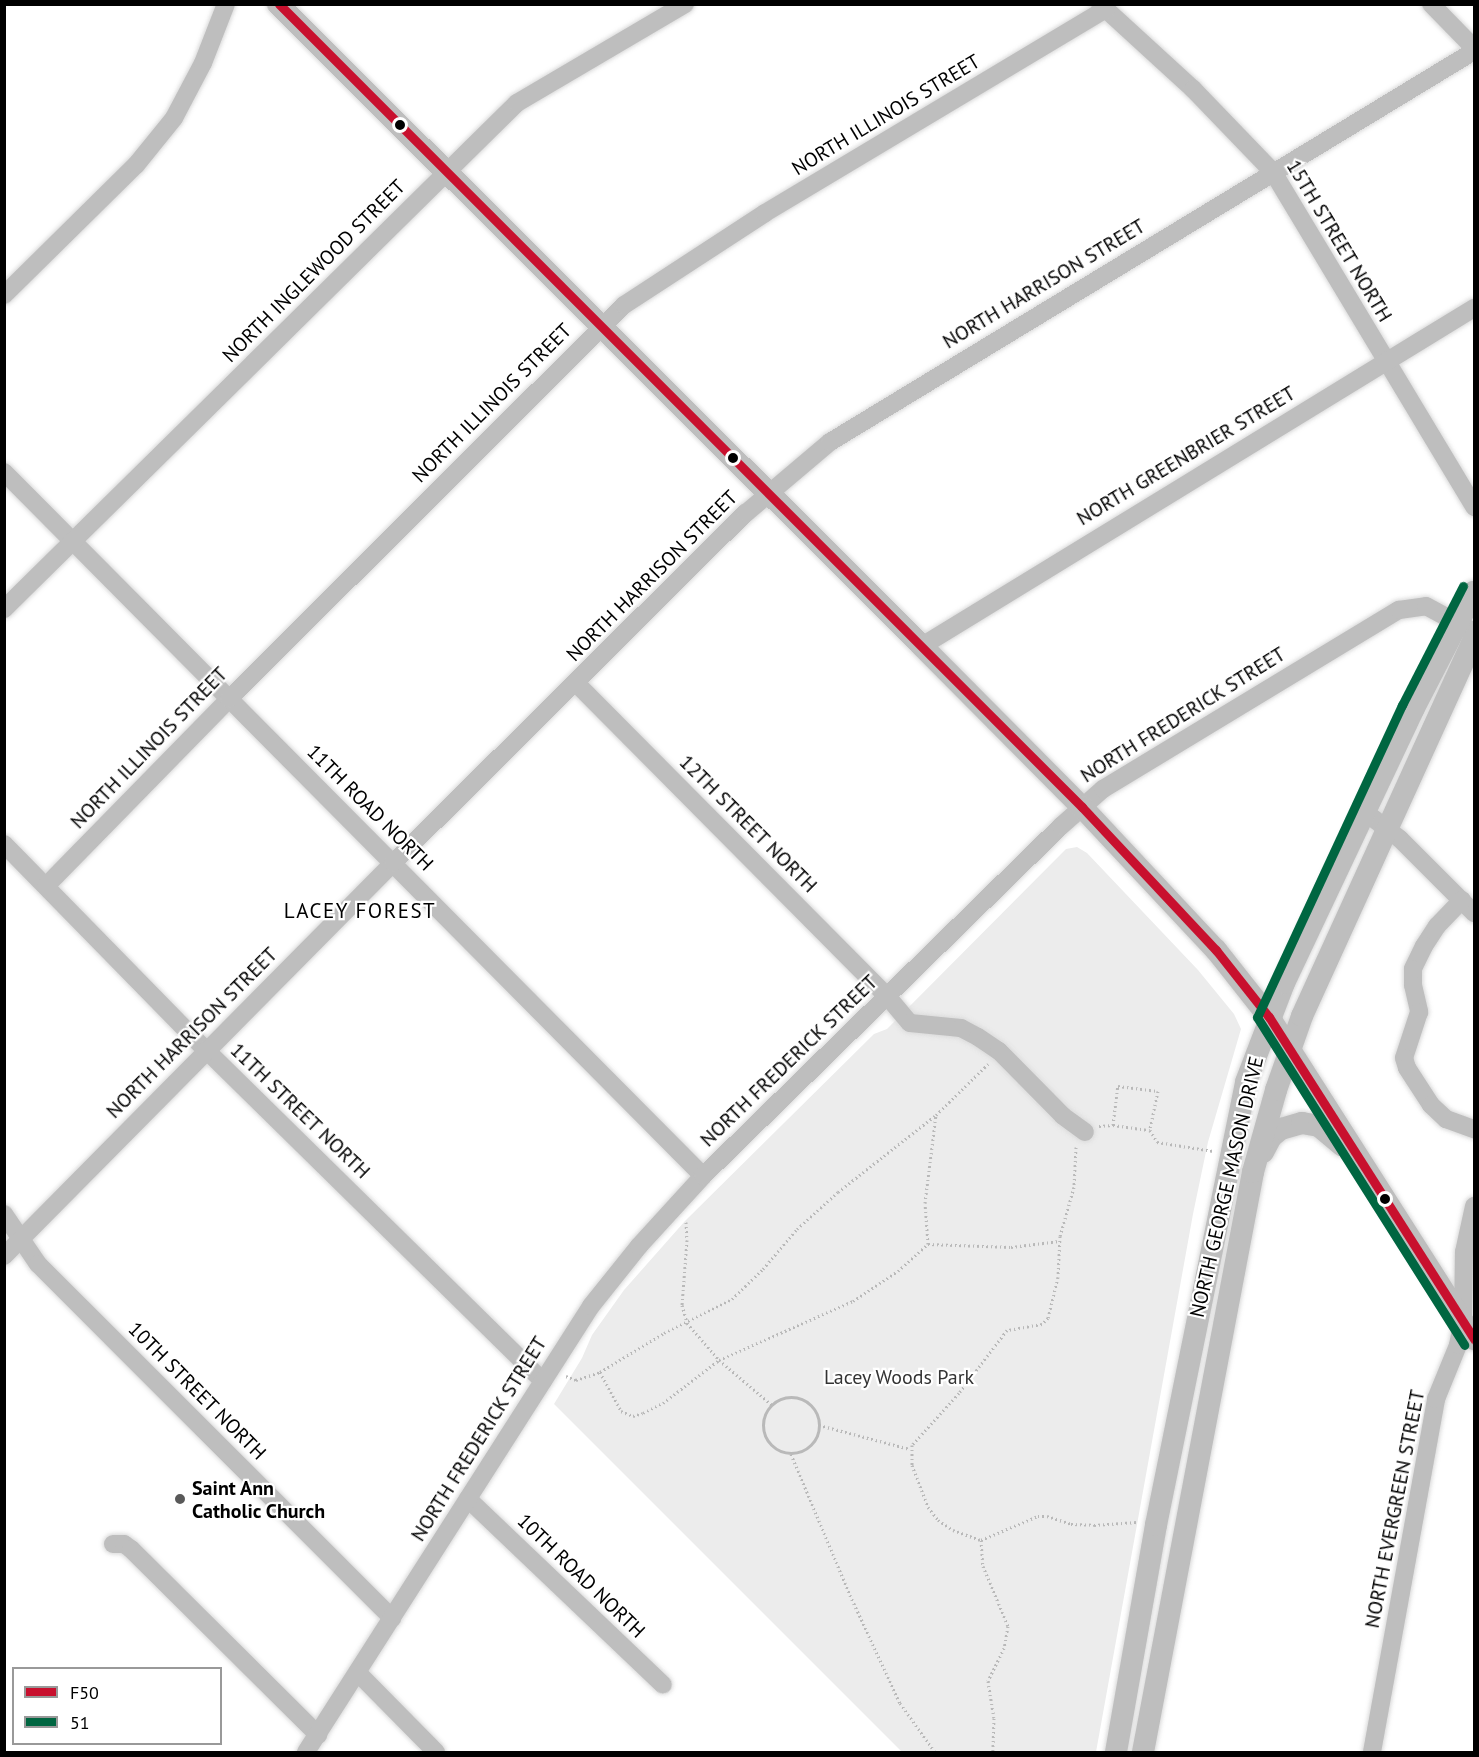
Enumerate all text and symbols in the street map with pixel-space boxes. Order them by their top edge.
street label: NORTH ILLINOIS STREET [788,49,984,181]
unlabelled marker [394,119,406,131]
street label: 15TH STREET NORTH [1281,155,1397,327]
street label: NORTH INGLEWOOD STREET [218,175,410,367]
street label: NORTH HARRISON STREET [939,214,1149,354]
street label: NORTH ILLINOIS STREET [407,318,577,488]
street label: NORTH GREENBRIER STREET [1073,381,1299,531]
unlabelled marker [727,452,739,464]
street label: NORTH HARRISON STREET [562,486,742,666]
street label: NORTH FREDERICK STREET [1076,642,1290,788]
street label: NORTH ILLINOIS STREET [66,662,232,834]
street label: 11TH ROAD NORTH [302,740,438,876]
street label: 12TH STREET NORTH [674,750,822,898]
district label: LACEY FOREST [283,898,437,924]
street label: NORTH HARRISON STREET [102,943,282,1123]
street label: NORTH FREDERICK STREET [695,970,883,1152]
street label: 11TH STREET NORTH [225,1038,375,1184]
street label: NORTH GEORGE MASON DRIVE [1185,1054,1269,1320]
unlabelled marker [1379,1193,1391,1205]
street label: 10TH STREET NORTH [123,1317,271,1465]
street label: NORTH FREDERICK STREET [406,1332,552,1546]
park label: Lacey Woods Park [823,1365,975,1389]
street label: NORTH EVERGREEN STREET [1360,1388,1430,1630]
place label: Saint Ann Catholic Church [192,1476,326,1523]
marker: Saint Ann Catholic Church [173,1492,187,1506]
street label: 10TH ROAD NORTH [512,1509,650,1643]
legend [12,1667,222,1745]
text: F50 [70,1681,99,1704]
text: 51 [70,1711,90,1734]

